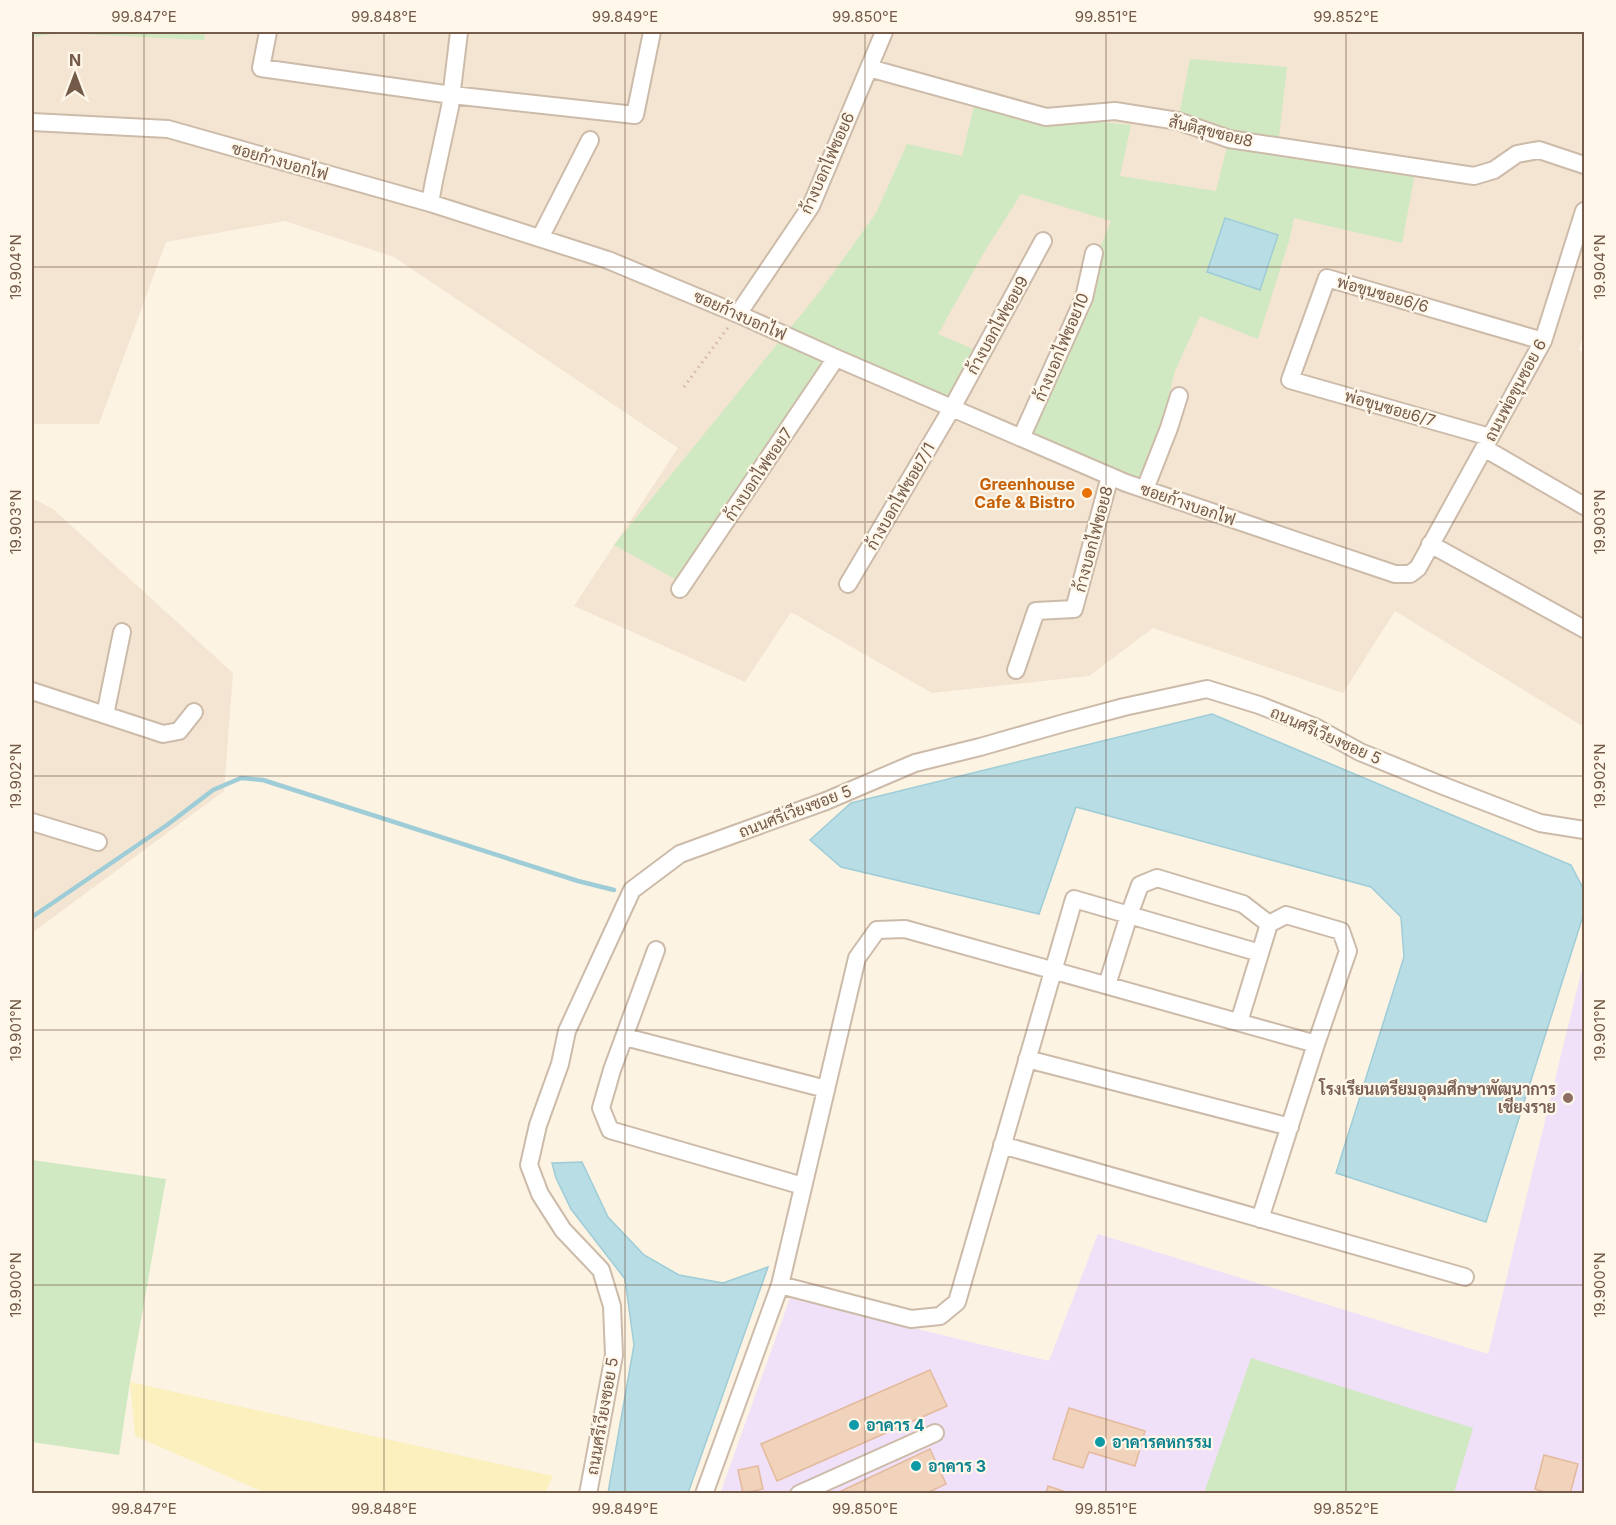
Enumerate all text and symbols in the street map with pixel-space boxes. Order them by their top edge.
text: 99.847°E [111,7,177,26]
text: 99.848°E [351,7,417,26]
text: 99.849°E [592,7,658,26]
text: 99.850°E [832,7,898,26]
text: 99.851°E [1075,7,1137,26]
text: 99.852°E [1313,7,1379,26]
north arrow [45,45,105,105]
text: N [69,50,81,70]
street label: ก้างบอกไฟซอย6 [795,109,858,217]
street label: สันติสุขซอย8 [1166,111,1255,153]
street label: ซอยก้างบอกไฟ [229,137,331,184]
text: 19.904°N [6,234,25,300]
text: 19.904°N [1590,234,1609,300]
street label: พ่อขุนซอย6/6 [1334,271,1431,319]
street label: ก้างบอกไฟซอย9 [961,272,1032,378]
street label: ซอยก้างบอกไฟ [691,285,790,344]
street label: ก้างบอกไฟซอย10 [1028,289,1093,404]
street label: ถนนพ่อขุนซอย 6 [1480,335,1552,446]
street label: พ่อขุนซอย6/7 [1342,385,1438,432]
street label: ก้างบอกไฟซอย7 [719,423,797,525]
street label: ก้างบอกไฟซอย7/1 [860,438,939,553]
place label: Greenhouse Cafe & Bistro [974,474,1075,512]
street label: ซอยก้างบอกไฟ [1138,477,1239,530]
street label: ก้างบอกไฟซอย8 [1068,483,1117,594]
marker: Greenhouse Cafe & Bistro [1080,486,1094,500]
text: 19.903°N [6,489,25,555]
text: 19.903°N [1590,489,1609,555]
street label: ถนนศรีเวียงซอย 5 [1267,701,1385,768]
text: 19.902°N [6,743,25,809]
text: 19.902°N [1590,743,1609,809]
street label: ถนนศรีเวียงซอย 5 [735,779,854,842]
text: 19.901°N [6,999,25,1061]
text: 19.901°N [1590,999,1609,1061]
place label: โรงเรียนเตรียมอุดมศึกษาพัฒนาการ เชียงราย [1318,1078,1556,1117]
marker: โรงเรียนเตรียมอุดมศึกษาพัฒนาการ เชียงราย [1561,1091,1575,1105]
text: 19.900°N [6,1252,25,1318]
text: 19.900°N [1590,1252,1609,1318]
street label: ถนนศรีเวียงซอย 5 [581,1355,622,1476]
place label: อาคาร 4 [866,1415,925,1435]
marker: อาคาร 4 [847,1418,861,1432]
place label: อาคารคหกรรม [1112,1432,1212,1452]
marker: อาคารคหกรรม [1093,1435,1107,1449]
place label: อาคาร 3 [928,1456,986,1476]
marker: อาคาร 3 [909,1459,923,1473]
text: 99.847°E [111,1499,177,1518]
text: 99.848°E [351,1499,417,1518]
text: 99.849°E [592,1499,658,1518]
text: 99.850°E [832,1499,898,1518]
text: 99.851°E [1075,1499,1137,1518]
text: 99.852°E [1313,1499,1379,1518]

